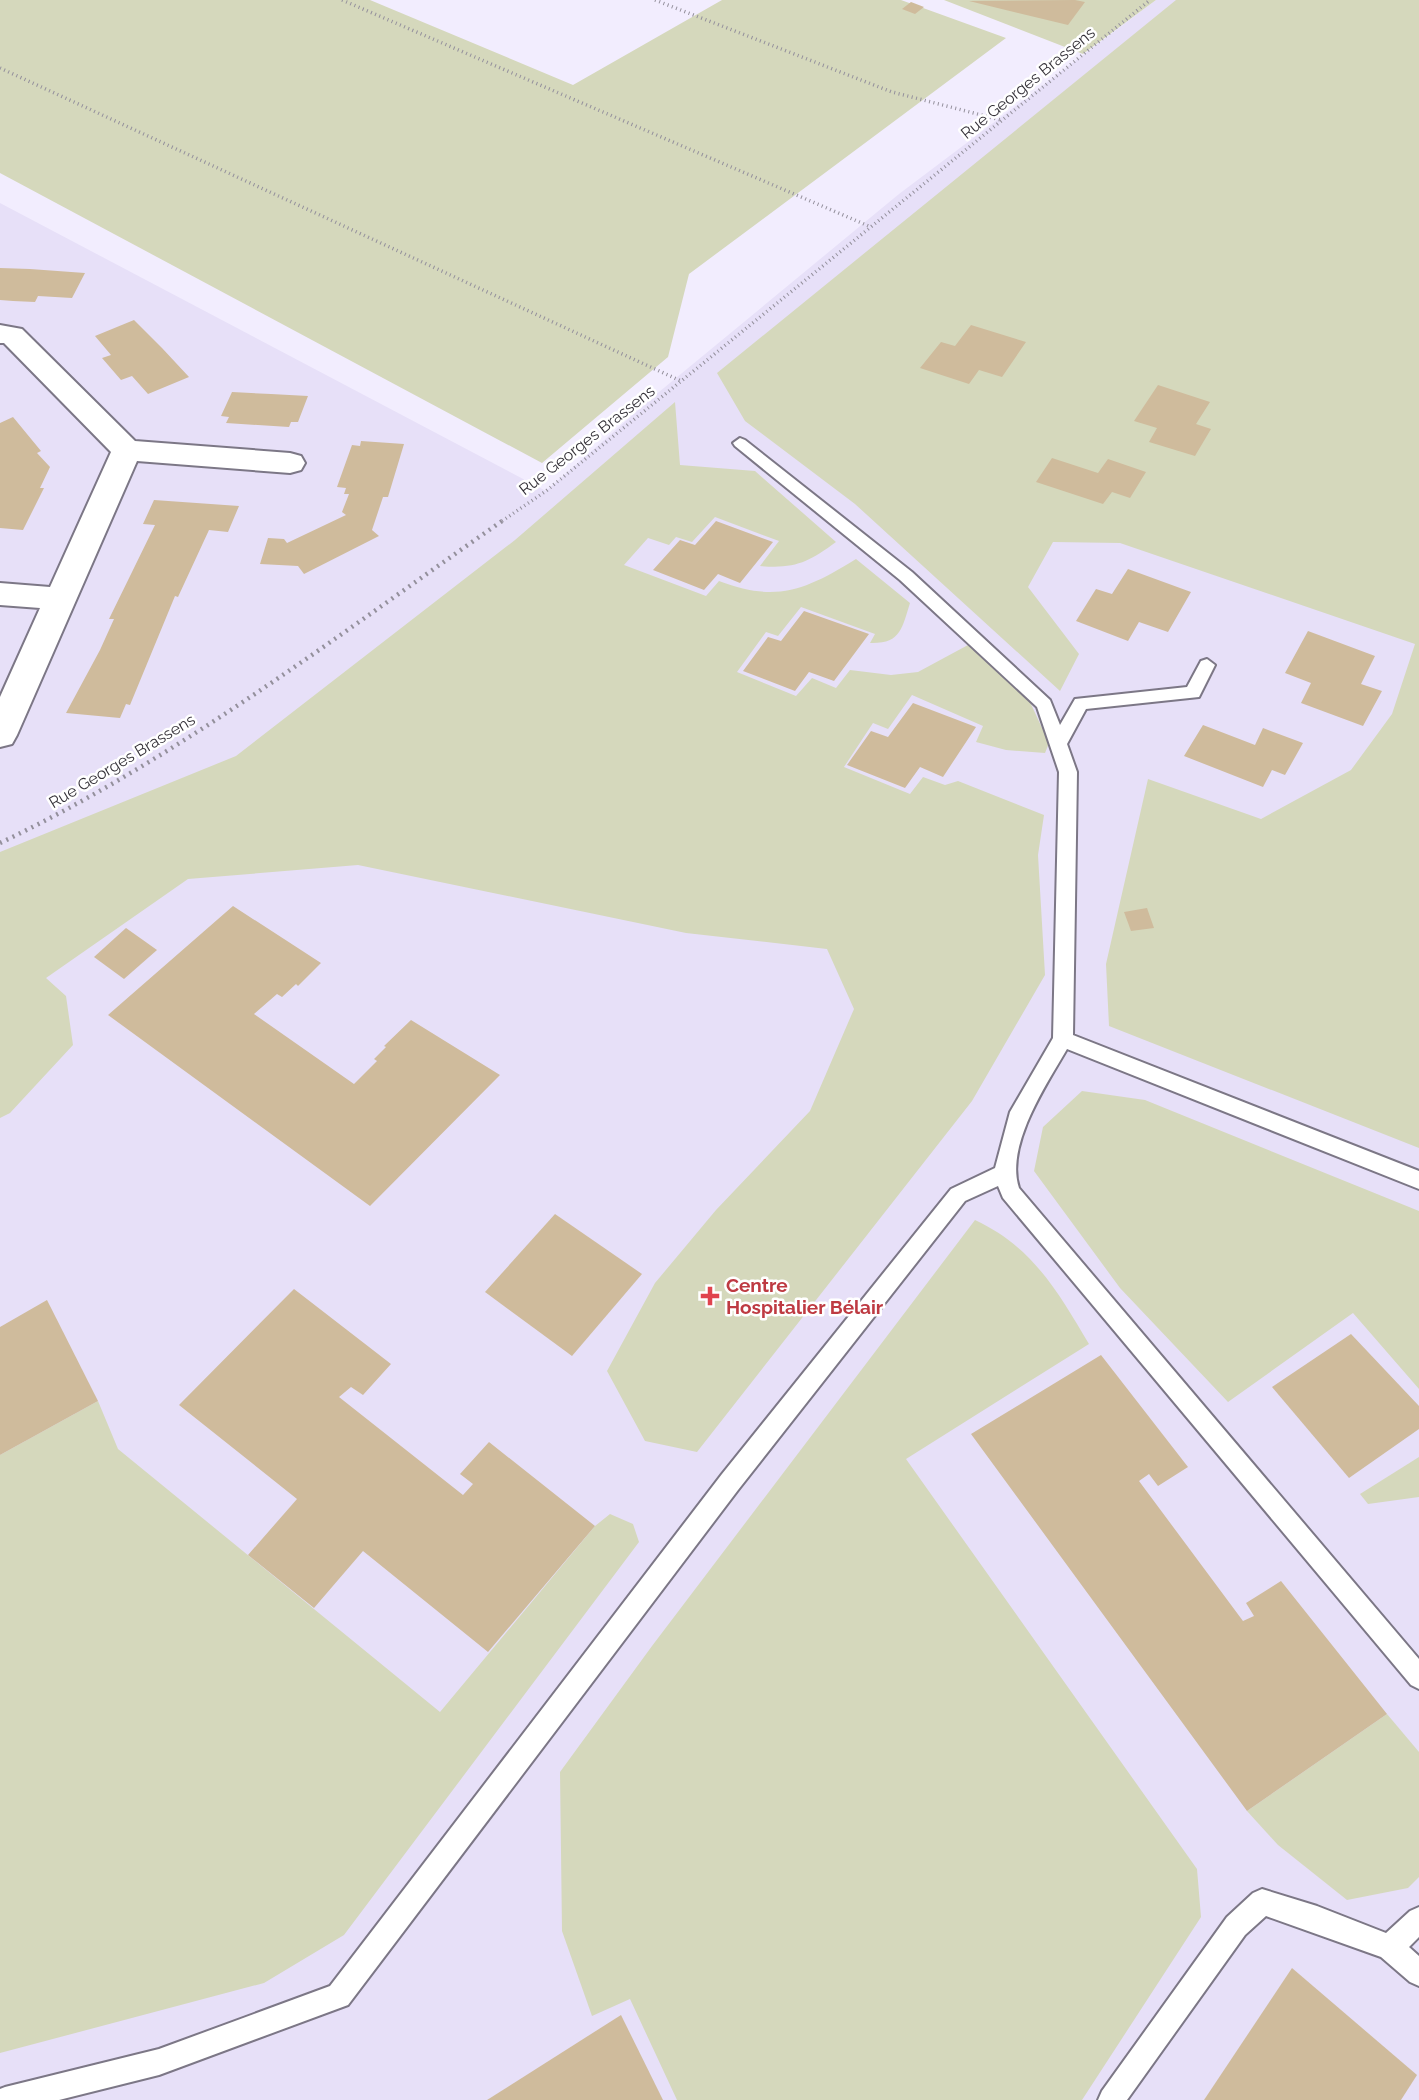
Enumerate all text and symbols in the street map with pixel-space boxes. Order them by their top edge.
street label: Rue Georges Brassens [957,23,1099,143]
street label: Rue Georges Brassens [515,381,659,499]
street label: Rue Georges Brassens [46,710,199,812]
place label: Centre Hospitalier Bélair [726,1274,884,1318]
marker: Centre Hospitalier Bélair [700,1286,720,1306]

